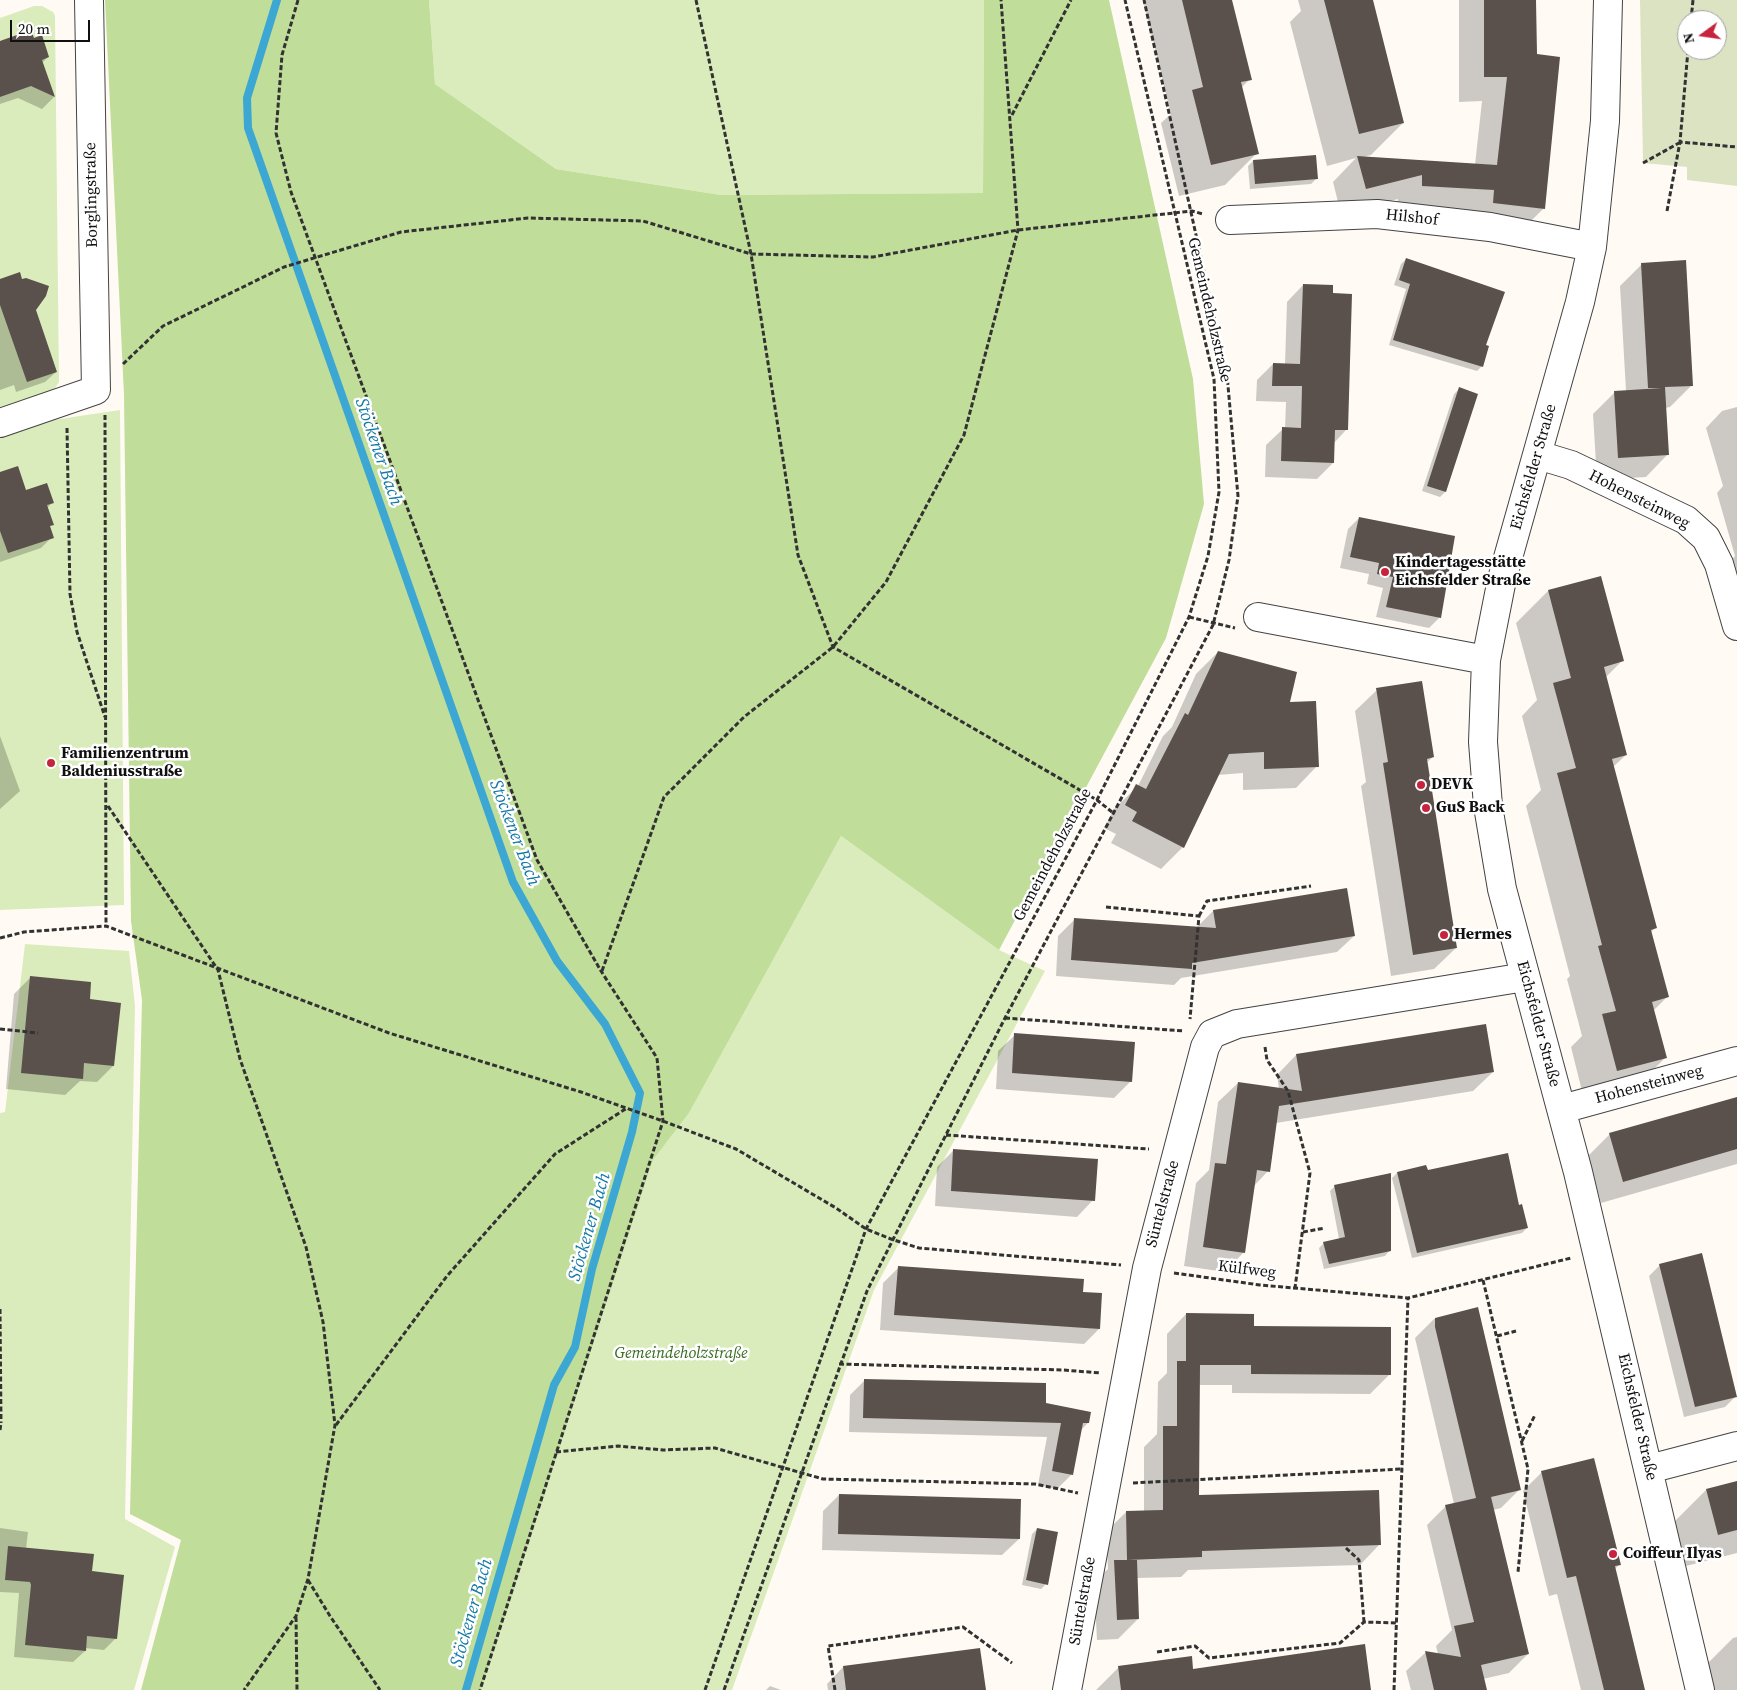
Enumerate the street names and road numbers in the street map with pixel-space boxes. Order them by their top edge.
street label: Borglingstraße [81,142,103,248]
street label: Hilshof [1385,206,1439,230]
street label: Gemeindeholzstraße [1183,236,1235,384]
street label: Eichsfelder Straße [1507,402,1561,532]
street label: Hohensteinweg [1585,466,1693,534]
street label: Gemeindeholzstraße [1010,785,1096,925]
street label: Eichsfelder Straße [1512,959,1564,1089]
street label: Hohensteinweg [1593,1061,1705,1109]
street label: Süntelstraße [1142,1158,1184,1250]
street label: Külfweg [1217,1257,1277,1283]
street label: Eichsfelder Straße [1613,1351,1661,1483]
street label: Süntelstraße [1066,1555,1100,1647]

